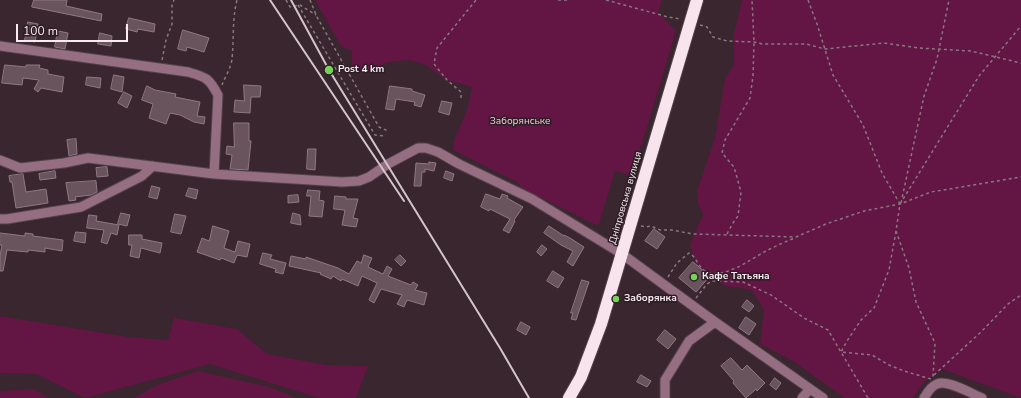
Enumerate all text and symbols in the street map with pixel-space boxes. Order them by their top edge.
scale bar [18,16,130,42]
text: 100 m [23,23,58,39]
marker: Post 4 km [323,64,335,76]
place label: Post 4 km [338,64,384,76]
park label: Заборянське [489,116,551,128]
street label: Дніпровська вулиця [607,150,645,246]
place label: Кафе Татьяна [702,271,770,283]
marker: Кафе Татьяна [689,272,699,282]
place label: Заборянка [624,293,677,305]
marker: Заборянка [611,294,621,304]

